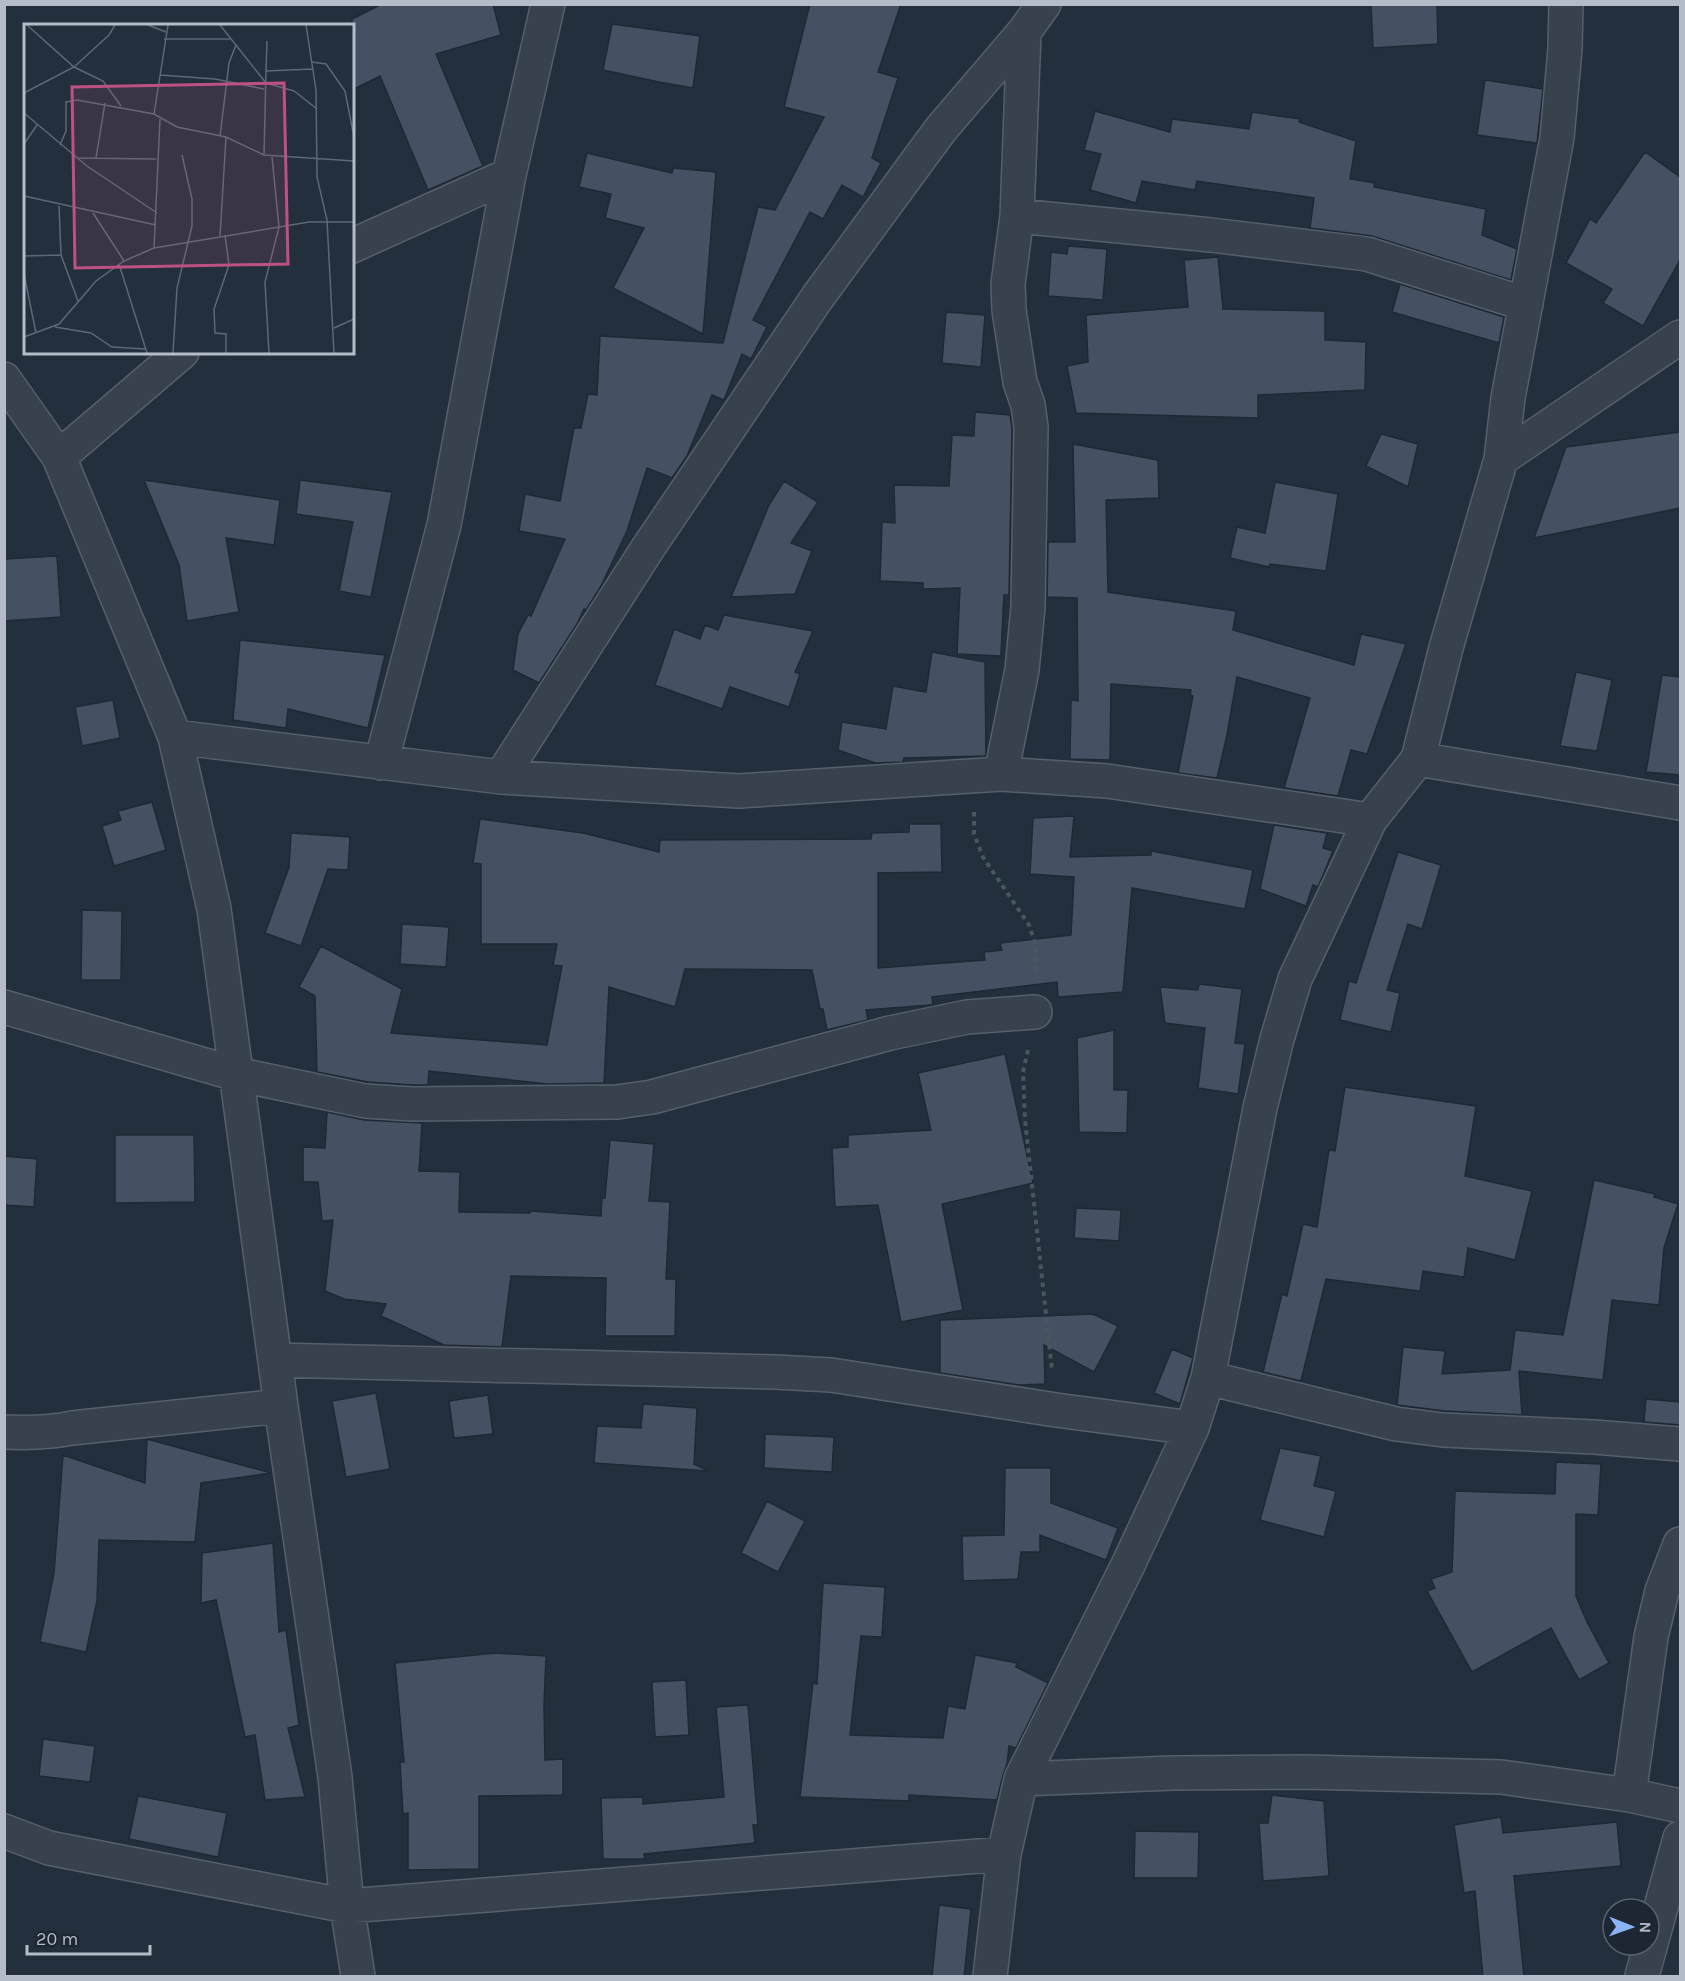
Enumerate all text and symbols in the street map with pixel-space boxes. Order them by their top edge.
inset map [24,24,354,354]
north arrow [1601,1897,1661,1957]
scale bar [27,1918,150,1956]
text: N [1636,1921,1655,1933]
text: 20 m [36,1928,78,1950]

